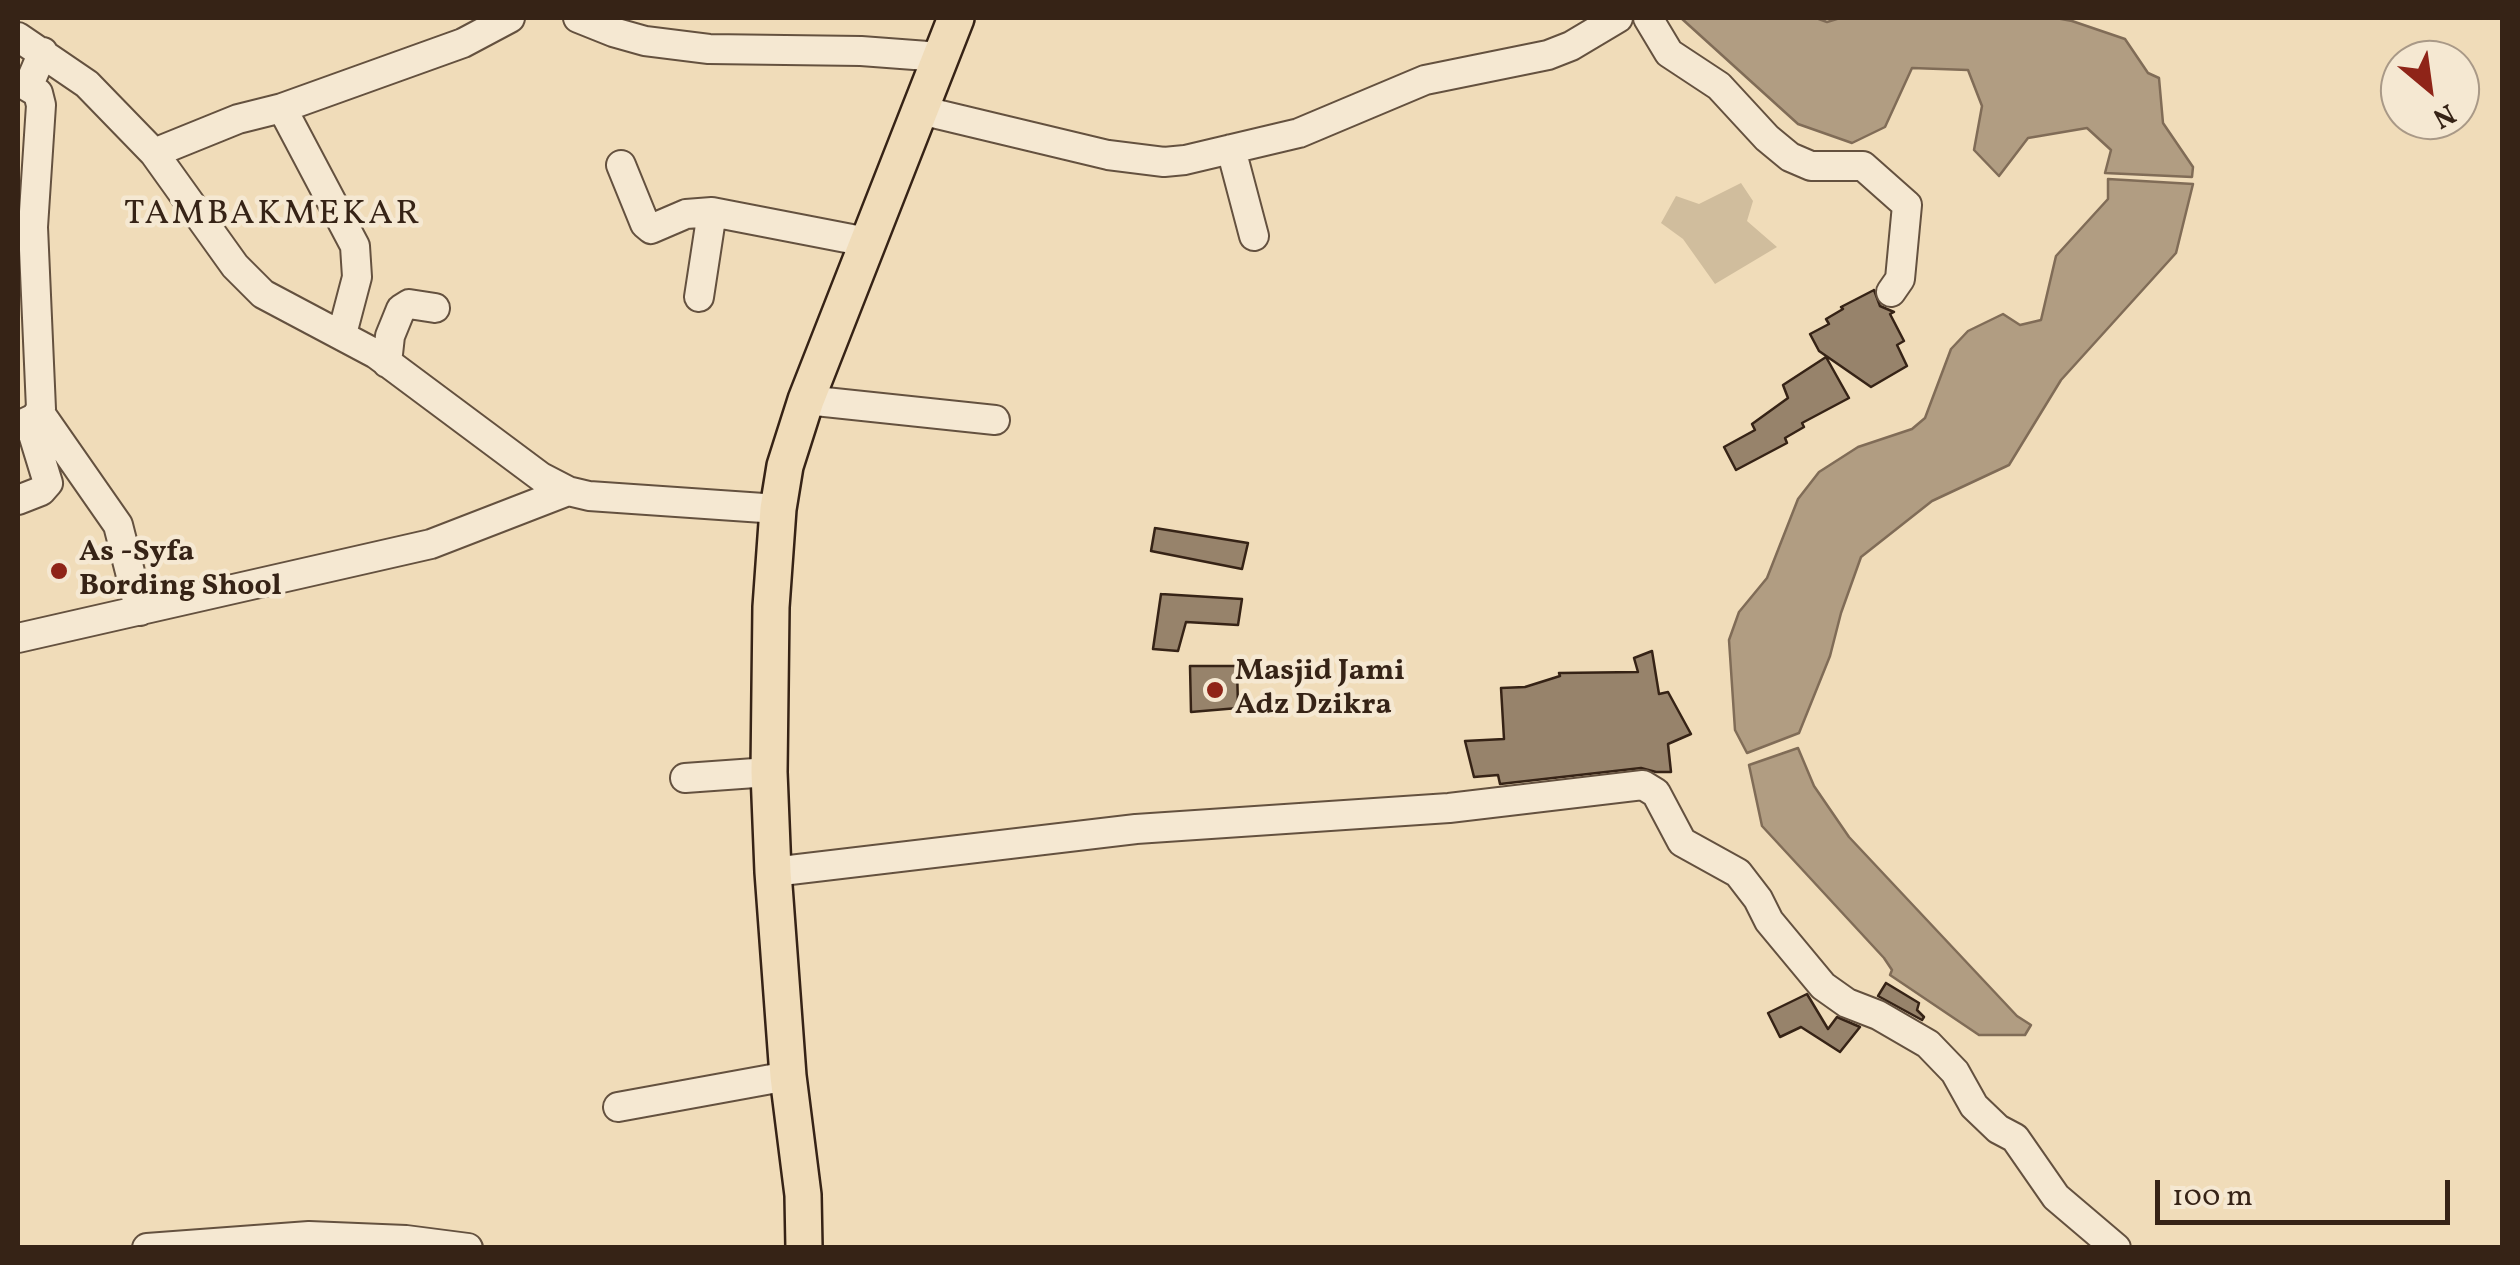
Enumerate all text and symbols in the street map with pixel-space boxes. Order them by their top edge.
north arrow [2380,40,2480,140]
text: N [2425,93,2462,137]
district label: TAMBAKMEKAR [124,196,422,238]
place label: As -Syfa Bording Shool [79,536,282,606]
marker: As -Syfa Bording Shool [48,560,70,582]
place label: Masjid Jami Adz Dzikra [1235,655,1405,726]
marker: Masjid Jami Adz Dzikra [1204,679,1226,701]
scale bar [2160,1160,2455,1222]
text: 100 m [2172,1176,2253,1218]

